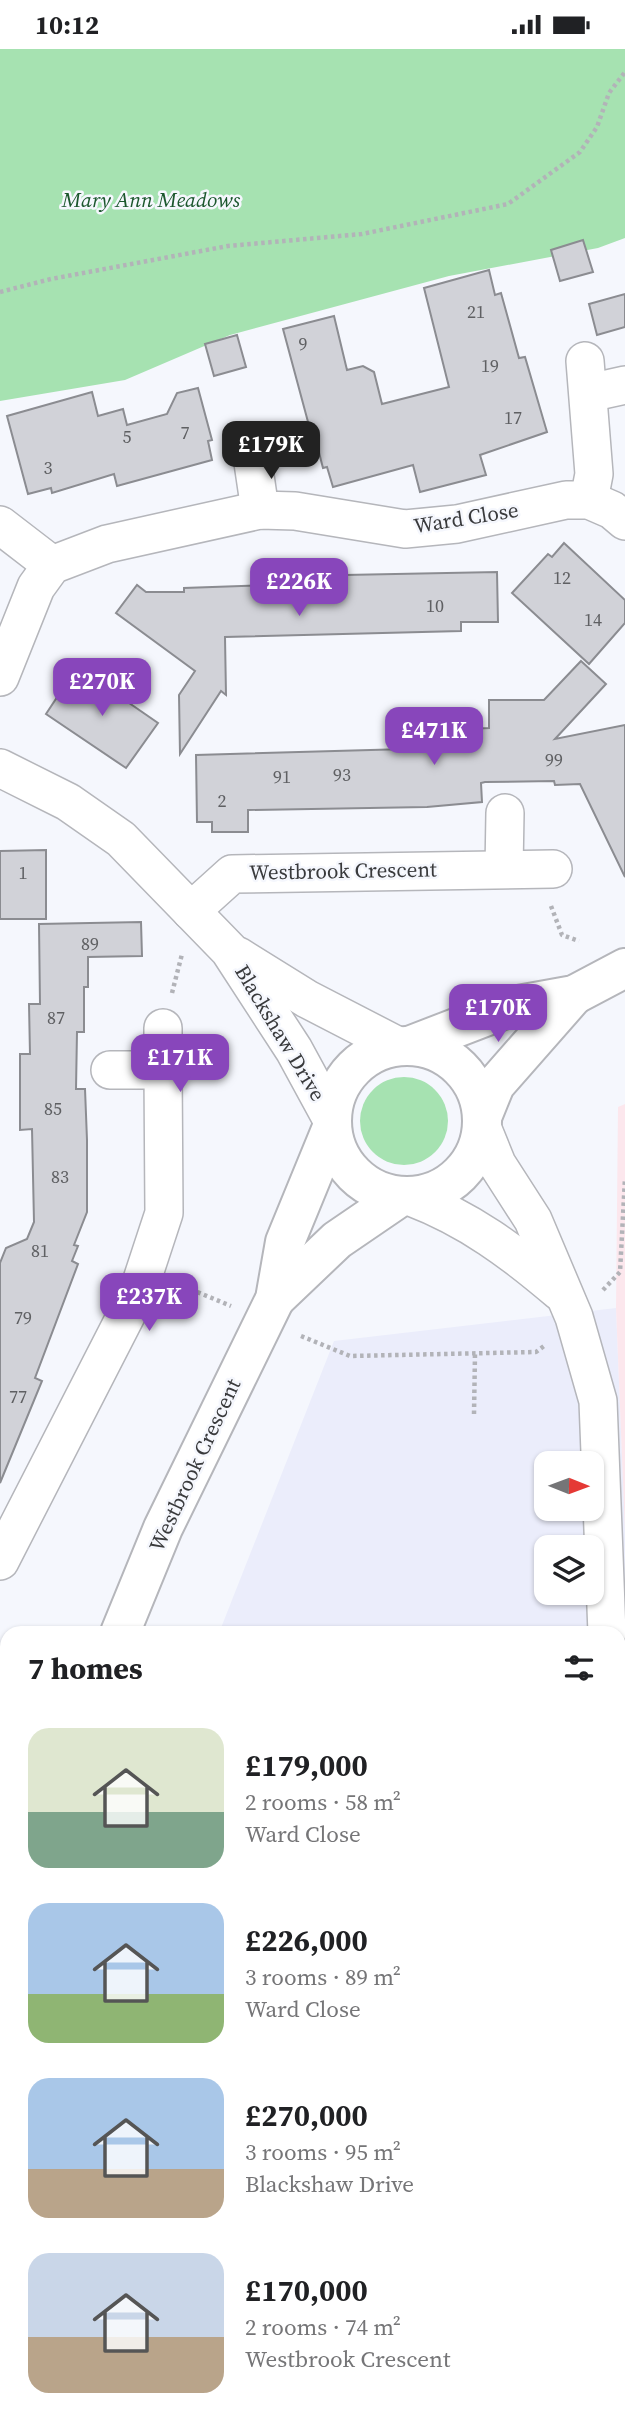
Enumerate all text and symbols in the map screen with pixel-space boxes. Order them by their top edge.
text: 10:12 [35,7,99,43]
park label: Mary Ann Meadows [61,185,240,214]
house number: 21 [467,299,485,324]
house number: 9 [299,331,308,356]
house number: 19 [481,353,499,378]
house number: 17 [504,405,522,430]
house number: 7 [181,420,190,445]
pin: £179K [222,421,320,481]
house number: 5 [123,424,132,449]
text: £179K [238,428,304,460]
house number: 3 [44,455,53,480]
street label: Ward Close [411,495,520,540]
pin: £226K [250,559,348,618]
text: £226K [266,565,332,597]
house number: 12 [553,565,571,590]
house number: 10 [426,593,444,618]
house number: 14 [584,607,602,632]
pin: £270K [53,659,151,718]
text: £270K [69,665,135,697]
pin: £471K [385,707,483,767]
text: £471K [401,714,467,746]
house number: 99 [545,747,563,772]
house number: 93 [333,762,351,787]
house number: 91 [273,764,291,789]
house number: 2 [218,788,227,813]
street label: Westbrook Crescent [249,854,437,887]
house number: 1 [19,860,28,885]
house number: 89 [81,931,99,956]
street label: Blackshaw Drive [228,959,333,1106]
pin: £170K [449,985,547,1044]
text: £170K [465,991,531,1023]
house number: 87 [47,1005,65,1030]
pin: £171K [131,1035,229,1094]
text: £171K [147,1041,213,1073]
house number: 85 [44,1096,62,1121]
house number: 83 [51,1164,69,1189]
house number: 81 [31,1238,49,1263]
pin: £237K [100,1273,198,1333]
text: £237K [116,1280,182,1312]
house number: 79 [14,1305,32,1330]
street label: Westbrook Crescent [142,1374,247,1556]
house number: 77 [9,1384,27,1409]
north arrow [534,1451,604,1521]
map controls [534,1451,604,1605]
button: layers [534,1535,604,1605]
text: 7 homes [28,1648,143,1689]
icon: filters [560,1649,598,1687]
text: £179,000 [245,1745,368,1786]
icon: home [84,1756,168,1840]
text: 2 rooms · 58 m² [245,1786,401,1818]
text: Ward Close [245,1818,361,1850]
text: £226,000 [245,1920,368,1961]
icon: home [84,1931,168,2015]
text: 3 rooms · 89 m² [245,1961,401,1993]
text: Ward Close [245,1993,361,2025]
text: £270,000 [245,2095,368,2136]
icon: home [84,2106,168,2190]
text: 3 rooms · 95 m² [245,2136,401,2168]
text: Blackshaw Drive [245,2168,414,2200]
text: £170,000 [245,2270,368,2311]
icon: home [84,2281,168,2365]
text: 2 rooms · 74 m² [245,2311,401,2343]
text: Westbrook Crescent [245,2343,450,2375]

